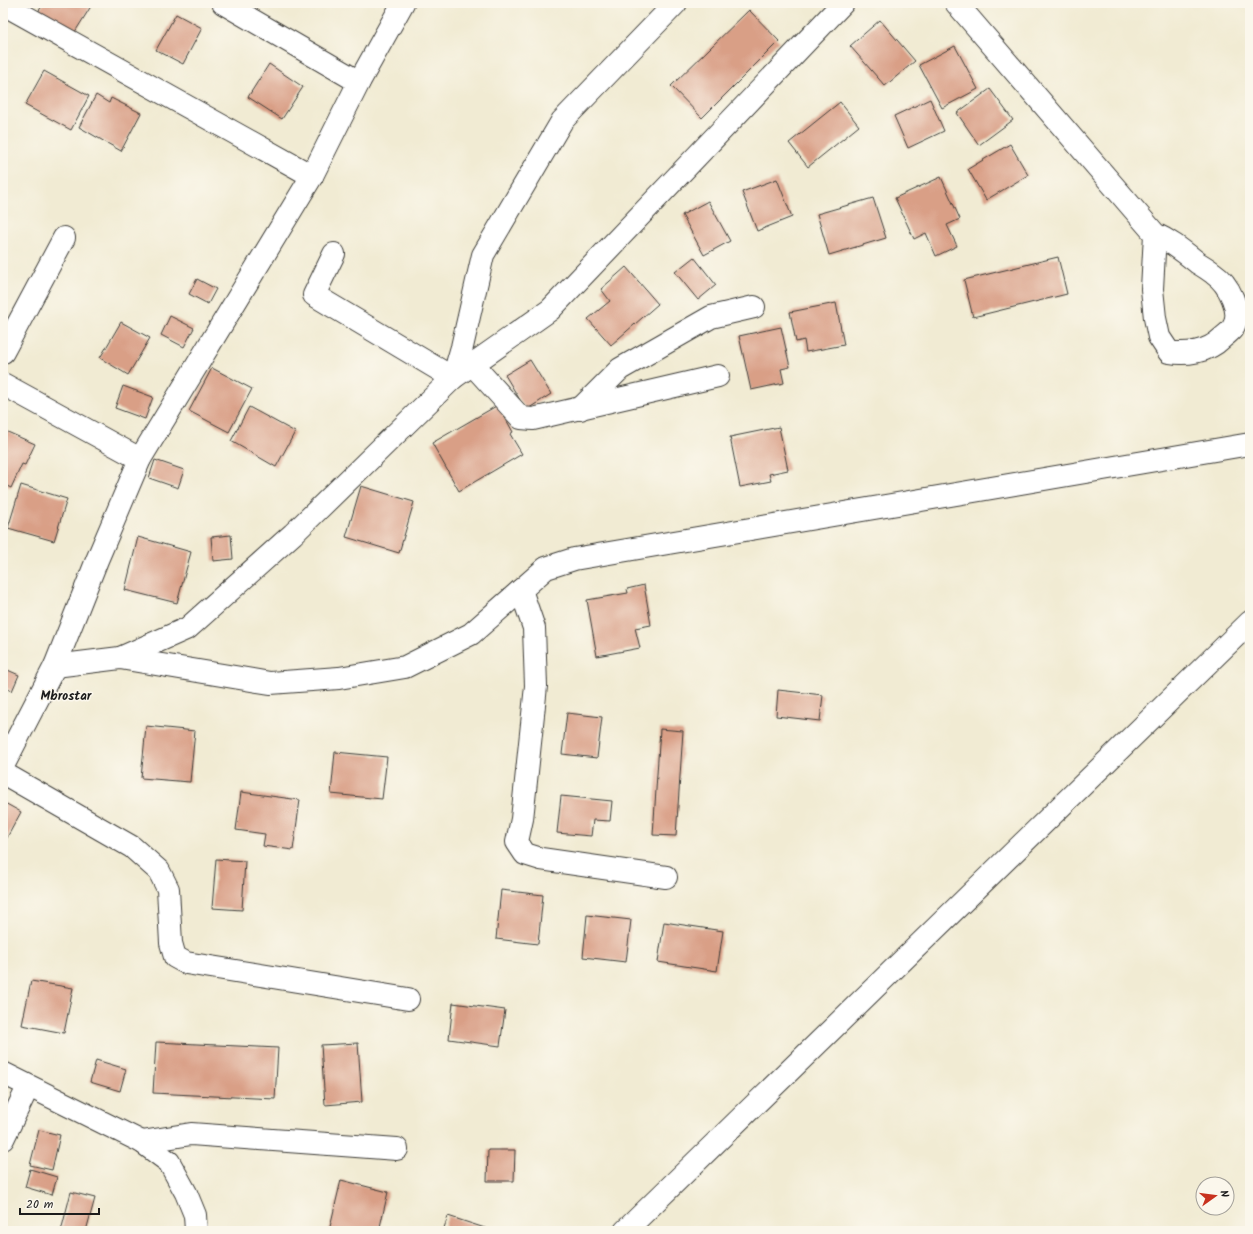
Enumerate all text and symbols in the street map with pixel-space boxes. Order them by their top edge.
district label: Mbrostar [40,686,93,707]
north arrow [1195,1176,1235,1216]
text: N [1214,1188,1233,1199]
scale bar [20,1190,99,1216]
text: 20 m [26,1195,54,1214]

